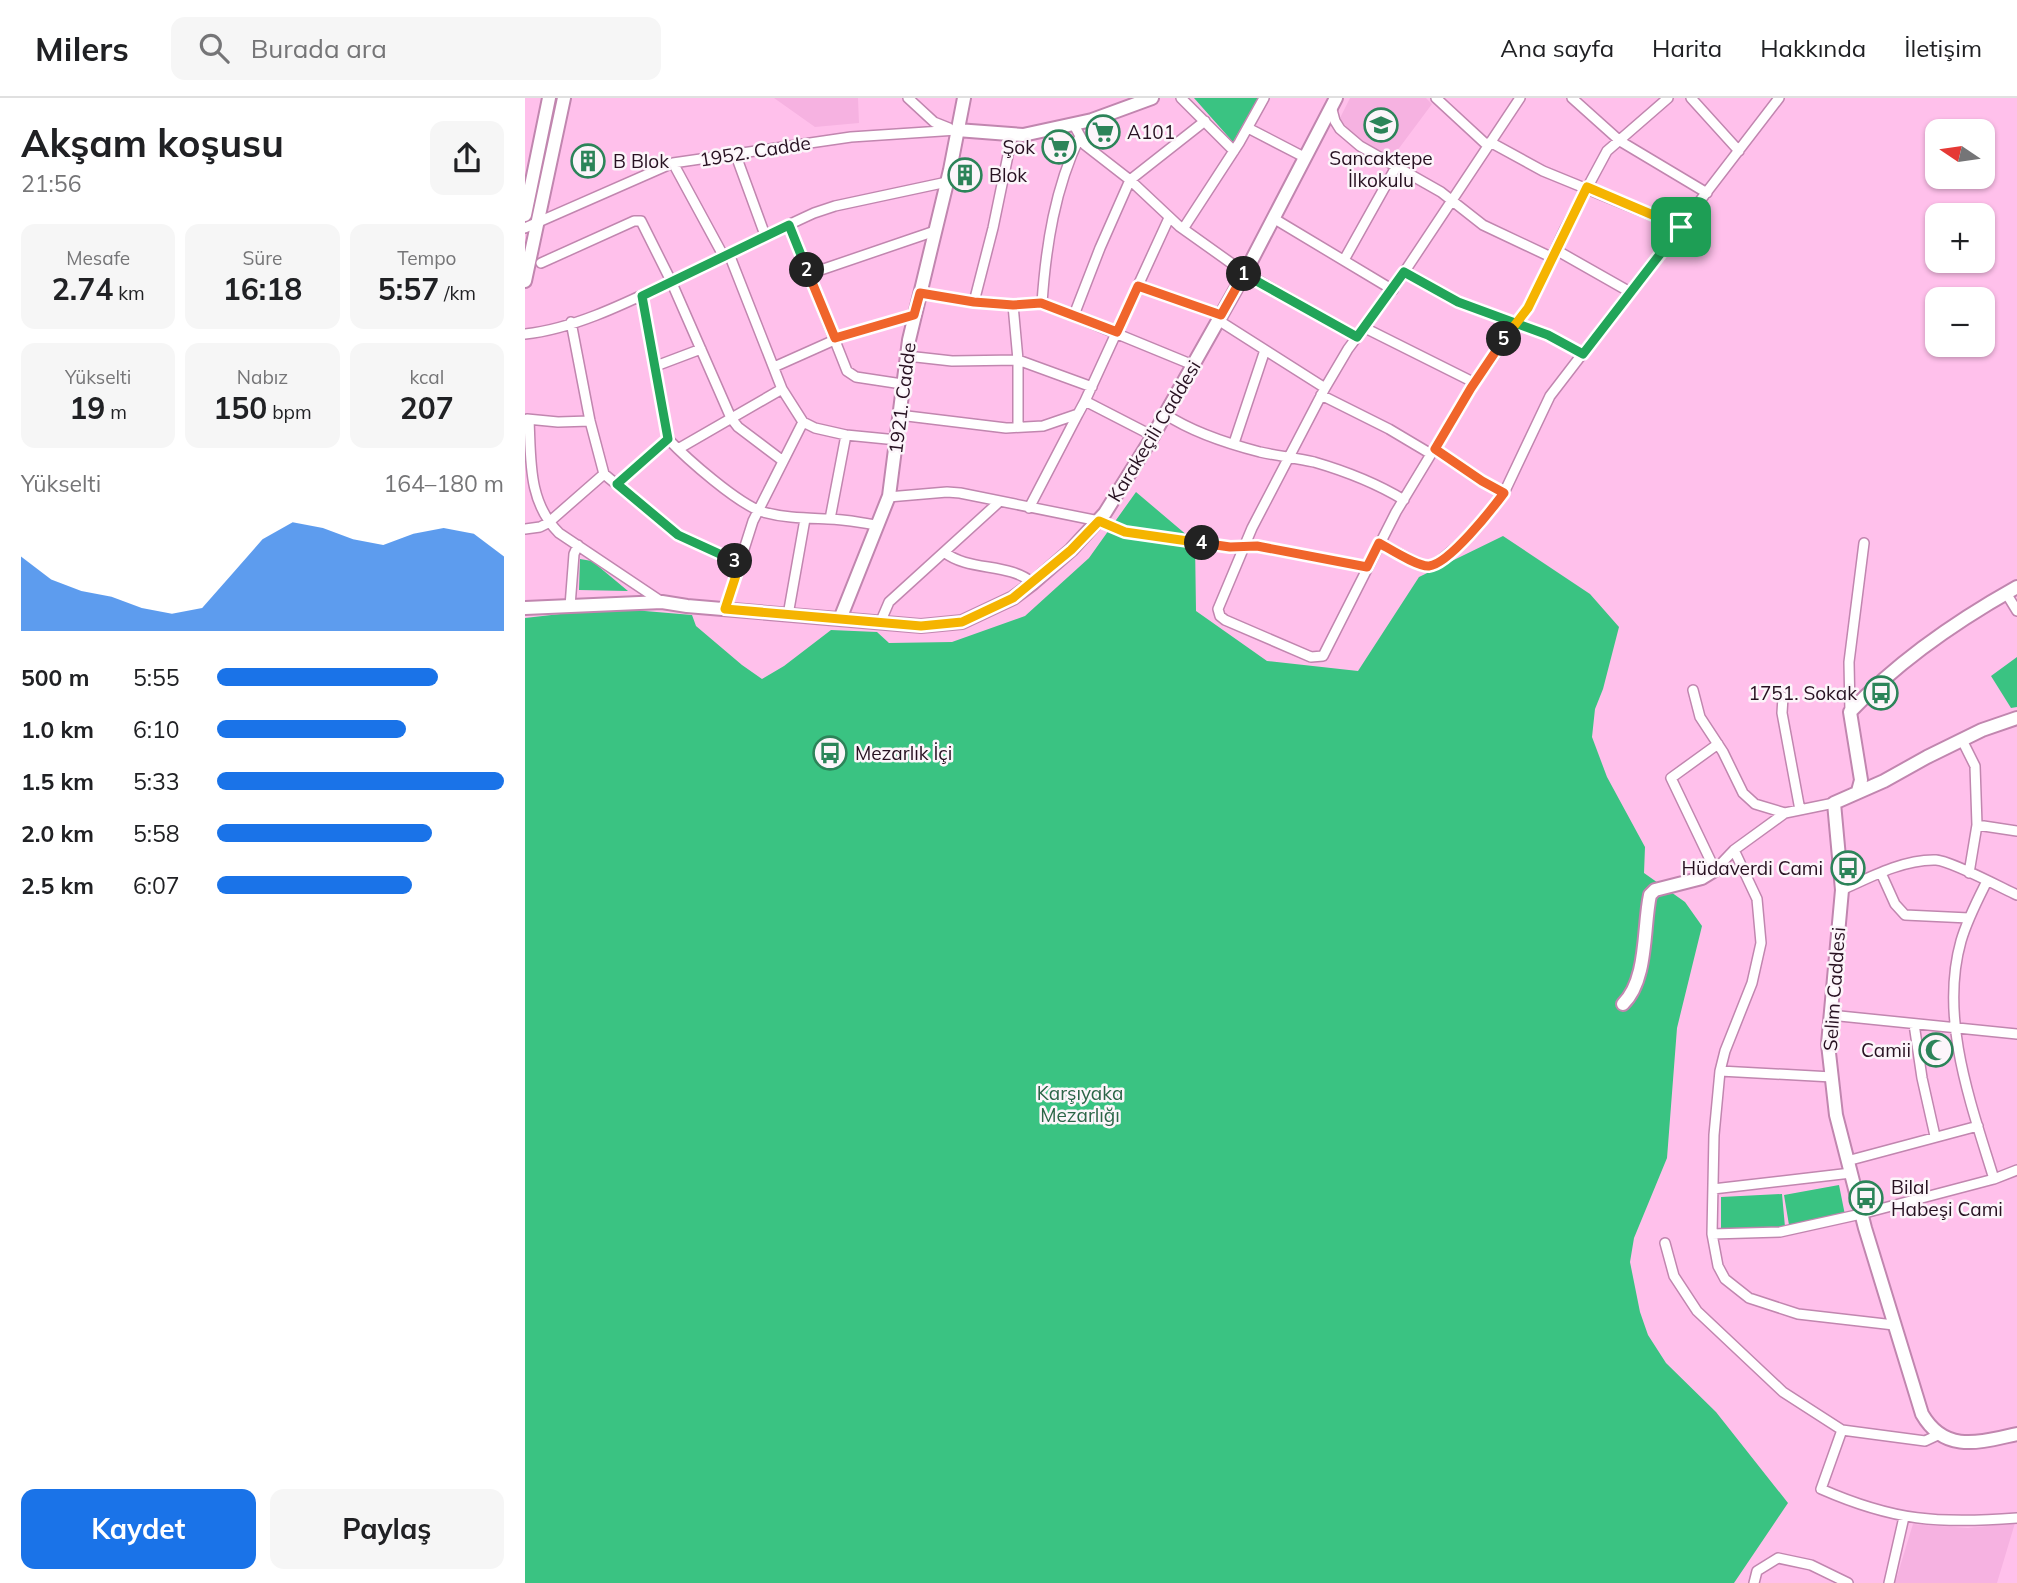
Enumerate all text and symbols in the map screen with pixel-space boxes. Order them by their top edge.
search box [171,17,661,80]
text: Milers [35,28,129,69]
icon: search [195,29,233,67]
text: Burada ara [251,32,387,65]
text: Ana sayfa [1500,33,1614,63]
text: Harita [1652,33,1722,63]
text: Hakkında [1760,33,1866,63]
text: İletişim [1904,33,1982,63]
school or university icon: Sancaktepe İlkokulu [1362,106,1400,144]
supermarket icon: A101 [1084,113,1122,151]
text: Akşam koşusu [21,119,284,167]
north arrow [1925,119,1995,189]
map controls [1925,119,1995,357]
place label: A101 [1127,120,1175,144]
button: share [430,121,504,195]
supermarket icon: Şok [1040,128,1078,166]
street label: 1952. Cadde [698,130,812,172]
place label: Şok [1003,135,1035,159]
building icon: B Blok [569,142,607,180]
place label: Sancaktepe İlkokulu [1329,146,1433,192]
place label: B Blok [613,149,669,173]
building icon: Blok [946,156,984,194]
place label: Blok [989,163,1027,187]
text: 21:56 [21,169,81,198]
pin [1651,197,1711,257]
button: + [1925,203,1995,273]
icon: arrive [1662,208,1700,246]
text: Mesafe [66,246,130,270]
text: Süre [243,246,282,270]
text: Tempo [397,246,456,270]
pin: 2 [789,252,825,288]
pin: 1 [1227,256,1261,292]
text: 2 [801,257,812,281]
text: 1 [1238,261,1249,285]
text: 2.74 [52,270,113,308]
text: 16:18 [223,270,302,308]
text: 5:57 [378,270,439,308]
text: km [113,281,145,305]
text: /km [439,281,476,305]
button: − [1925,287,1995,357]
pin: 5 [1487,322,1521,356]
text: 5 [1498,326,1509,350]
street label: 1921. Cadde [883,341,921,455]
street label: Karakeçili Caddesi [1102,356,1206,506]
text: Yükselti [65,365,131,389]
text: Nabız [237,365,288,389]
text: kcal [409,365,444,389]
text: 19 [69,389,105,427]
text: 150 [213,389,267,427]
text: 207 [400,389,454,427]
text: m [105,400,127,424]
text: bpm [267,400,312,424]
text: Yükselti [21,469,101,498]
text: 164–180 m [383,469,504,498]
pin: 4 [1185,526,1219,560]
text: 4 [1196,530,1207,554]
pin: 3 [717,544,753,578]
text: 3 [729,548,740,572]
text: 500 m [21,663,89,692]
text: 5:55 [133,663,180,692]
bus stop icon: 1751. Sokak [1862,674,1900,712]
place label: 1751. Sokak [1749,681,1857,705]
text: 1.0 km [21,715,94,744]
text: 6:10 [133,715,180,744]
bus stop icon: Mezarlık İçi [811,734,849,772]
place label: Mezarlık İçi [855,741,952,765]
text: 1.5 km [21,767,94,796]
text: 5:33 [133,767,180,796]
text: 2.0 km [21,819,94,848]
text: 5:58 [133,819,180,848]
bus stop icon: Hüdaverdi Cami [1829,849,1867,887]
place label: Hüdaverdi Cami [1681,856,1823,880]
text: 2.5 km [21,871,94,900]
text: 6:07 [133,871,180,900]
street label: Selim Caddesi [1818,926,1850,1052]
mosque icon: Camii [1917,1031,1955,1069]
place label: Camii [1861,1038,1911,1062]
park label: Karşıyaka Mezarlığı [1037,1081,1123,1127]
place label: Bilal Habeşi Cami [1891,1175,2003,1221]
bus stop icon: Bilal Habeşi Cami [1847,1179,1885,1217]
button: Kaydet [21,1489,256,1569]
button: Paylaş [270,1489,504,1569]

